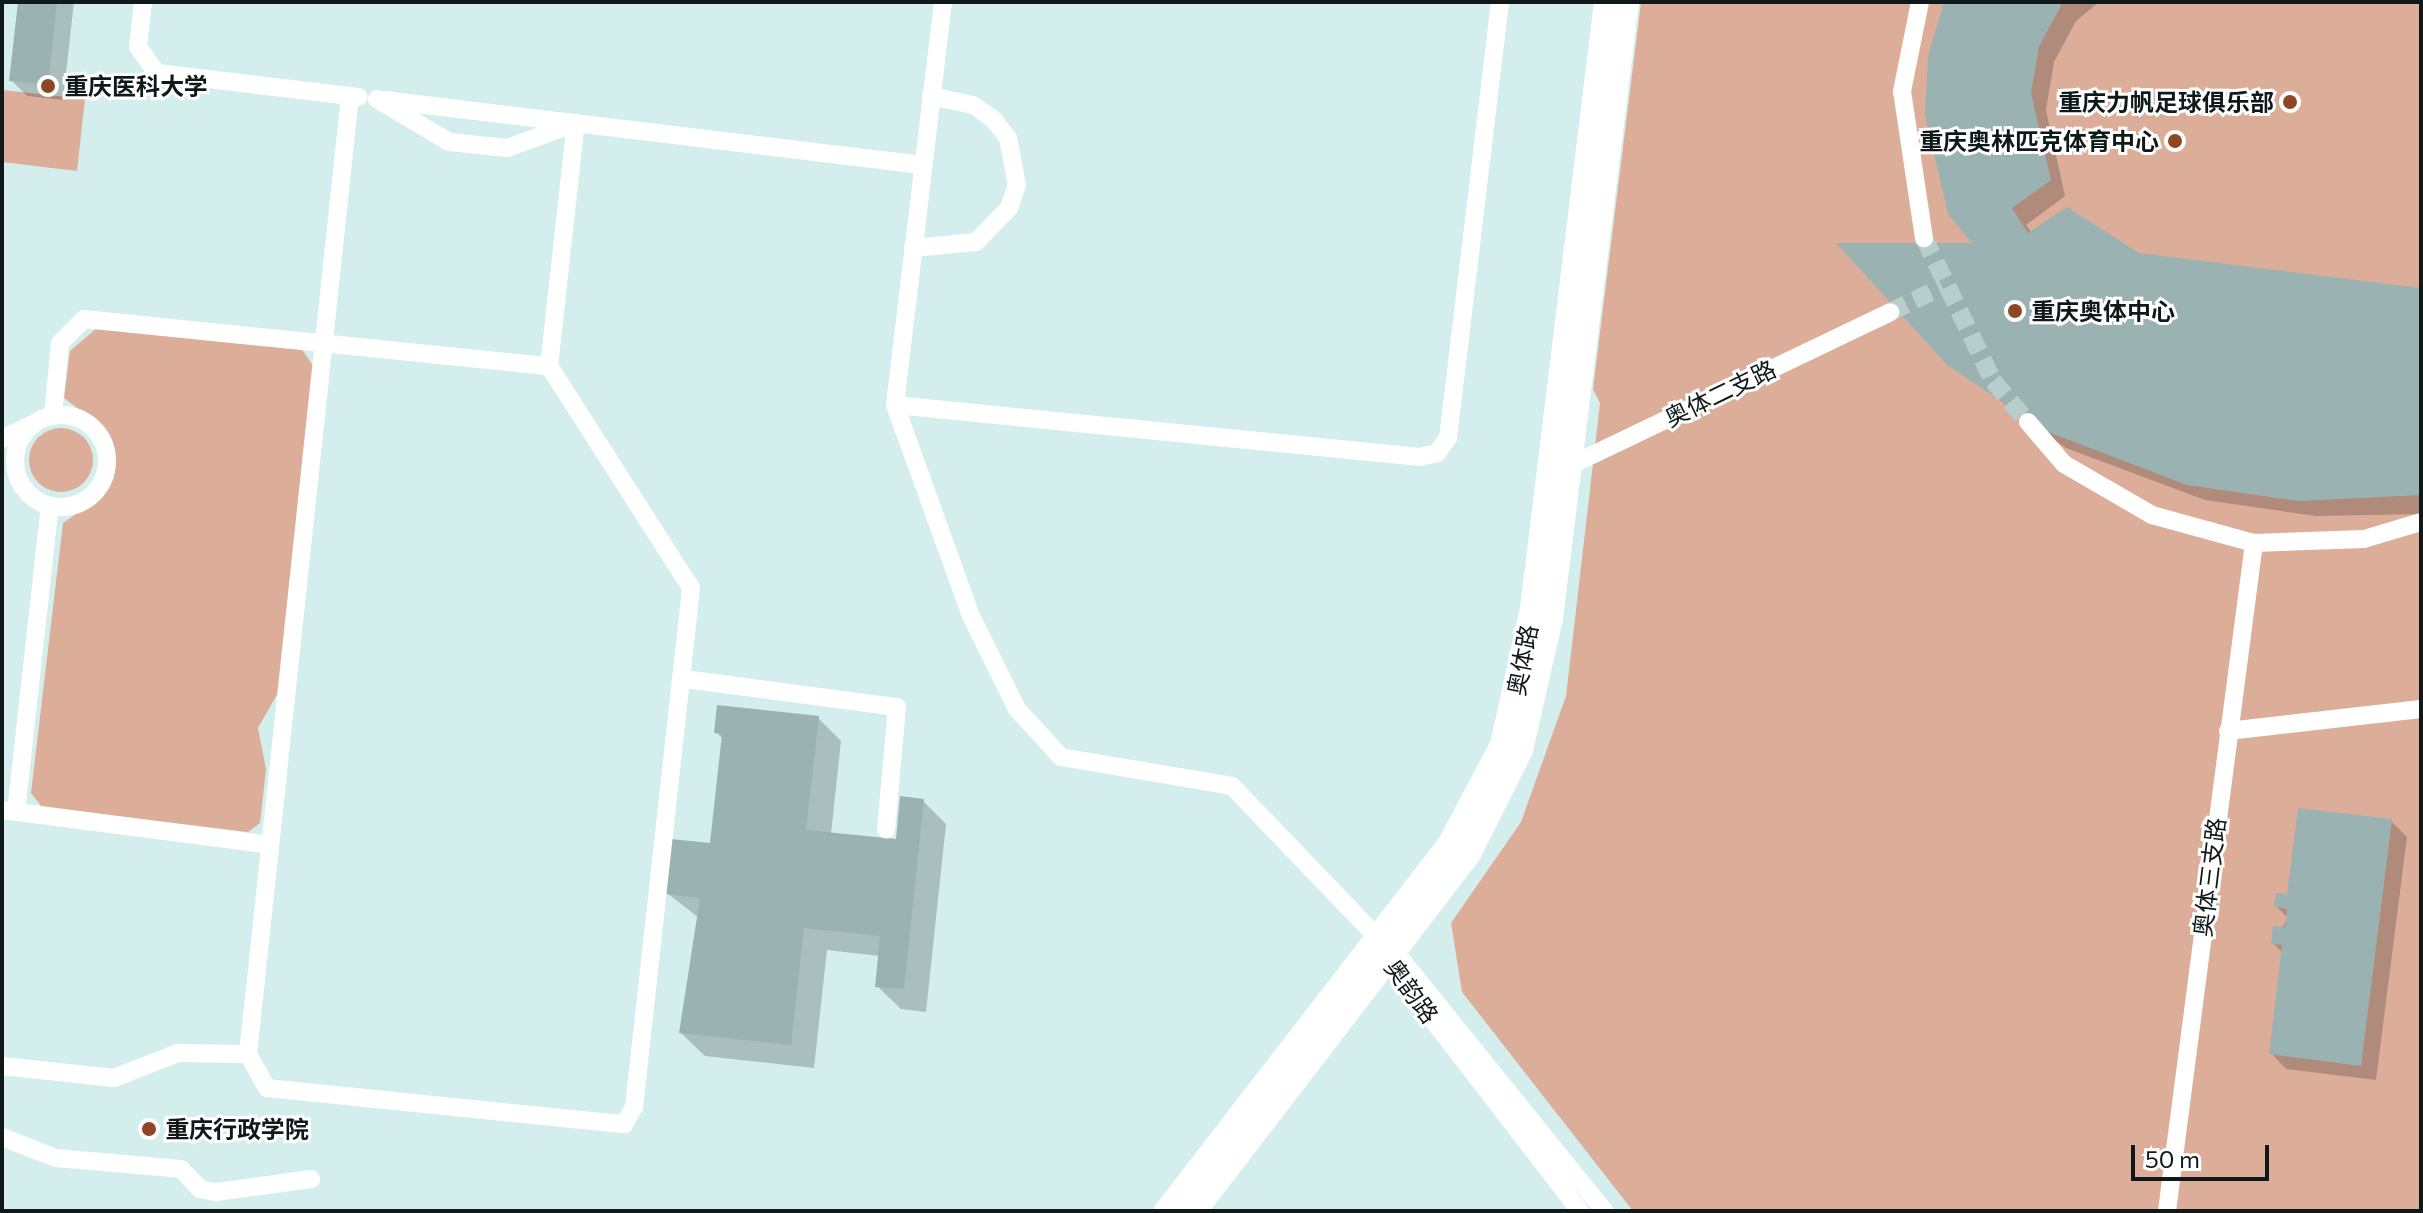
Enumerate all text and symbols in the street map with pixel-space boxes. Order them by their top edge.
place label: 重庆医科大学 [64,72,208,100]
marker: 重庆医科大学 [39,77,57,95]
place label: 重庆力帆足球俱乐部 [2058,88,2274,116]
marker: 重庆力帆足球俱乐部 [2281,93,2299,111]
place label: 重庆奥林匹克体育中心 [1919,127,2159,155]
marker: 重庆奥林匹克体育中心 [2166,132,2184,150]
place label: 重庆奥体中心 [2031,297,2175,325]
marker: 重庆奥体中心 [2006,302,2024,320]
street label: 奥体二支路 [1660,354,1780,432]
street label: 奥体路 [1501,622,1543,698]
street label: 奥体三支路 [2187,816,2231,938]
street label: 奥韵路 [1379,953,1445,1029]
place label: 重庆行政学院 [165,1115,309,1143]
marker: 重庆行政学院 [140,1120,158,1138]
scale bar [2135,1129,2273,1179]
text: 50 m [2145,1144,2200,1173]

